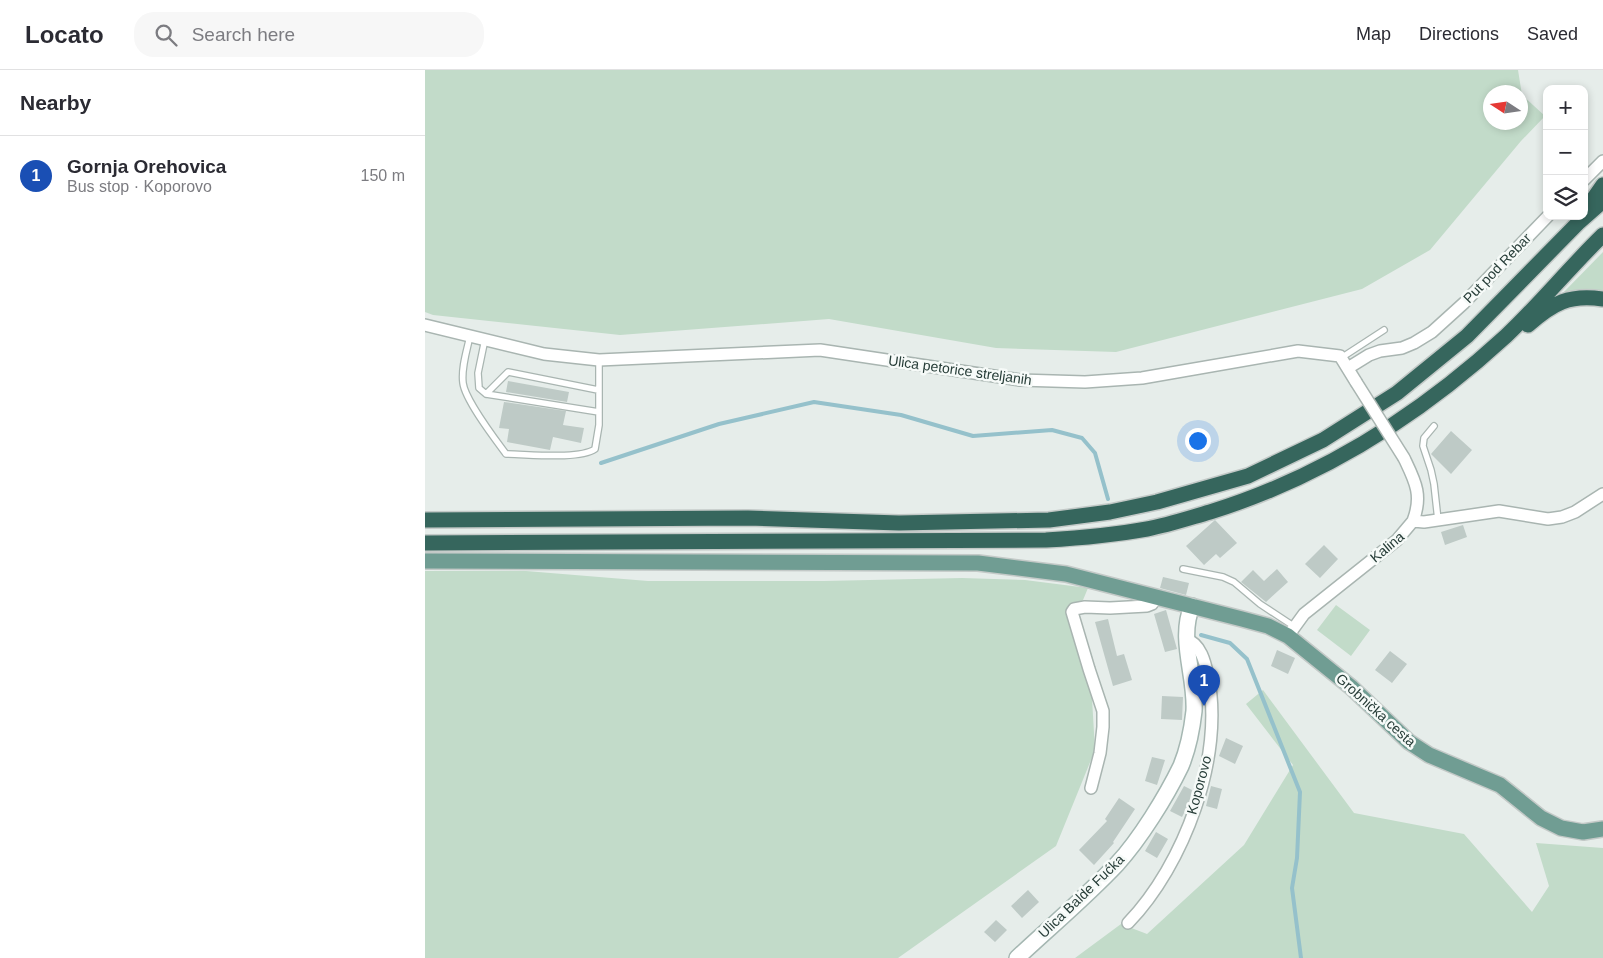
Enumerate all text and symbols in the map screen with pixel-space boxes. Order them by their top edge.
search box [134,12,484,57]
text: Locato [25,21,104,48]
icon: search [152,21,180,49]
text: Search here [192,24,295,45]
text: Map [1356,24,1391,44]
text: Directions [1419,24,1499,44]
text: Saved [1527,24,1578,44]
north arrow [1483,85,1528,130]
map controls [1543,85,1588,220]
button: + [1543,85,1588,130]
text: Nearby [20,91,91,114]
button: − [1543,130,1588,175]
text: Gornja Orehovica [67,156,226,177]
text: 1 [32,167,40,184]
text: 150 m [361,167,405,184]
button: layers [1543,175,1588,220]
text: Bus stop · Koporovo [67,178,212,195]
street label: Put pod Rebar [1460,230,1534,306]
street label: Ulica petorice streljanih [887,352,1033,388]
your location [1185,428,1211,454]
street label: Kalina [1367,528,1407,566]
pin: 1 [1188,665,1220,706]
street label: Grobnička cesta [1333,670,1419,750]
street label: Koporovo [1184,754,1215,816]
street label: Ulica Balde Fućka [1035,851,1127,941]

